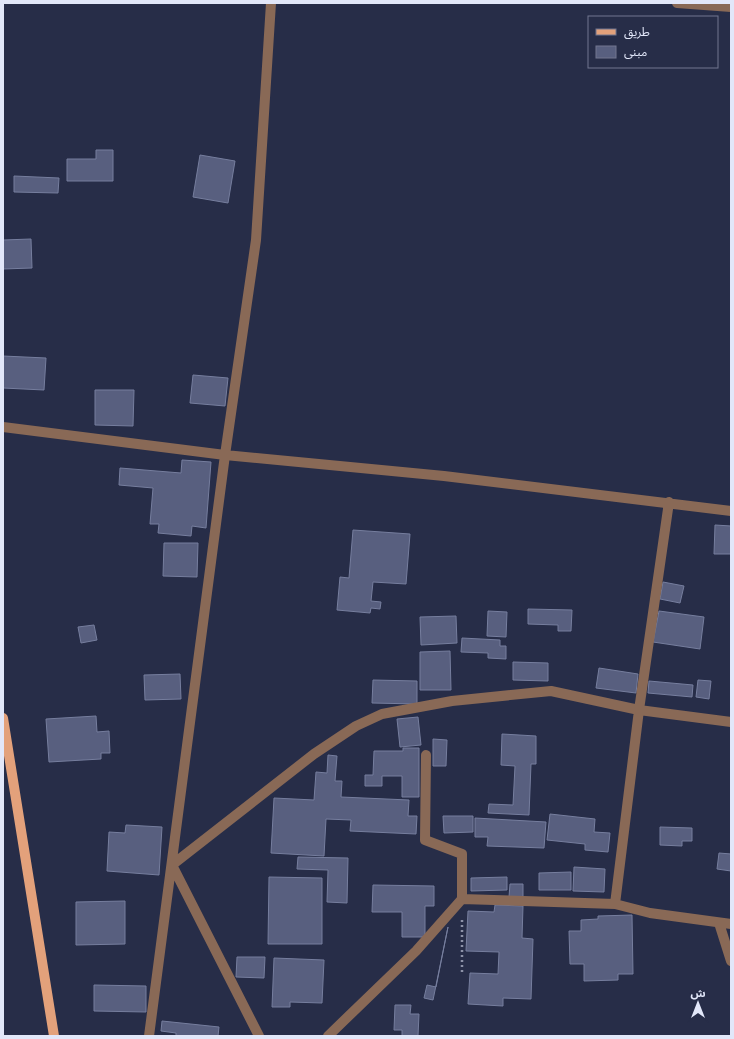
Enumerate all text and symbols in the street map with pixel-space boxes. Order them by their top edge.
legend [588,16,718,68]
text: طريق [624,24,650,40]
text: مبنى [624,44,647,60]
north arrow [678,983,718,1023]
text: ش [690,986,706,1001]

